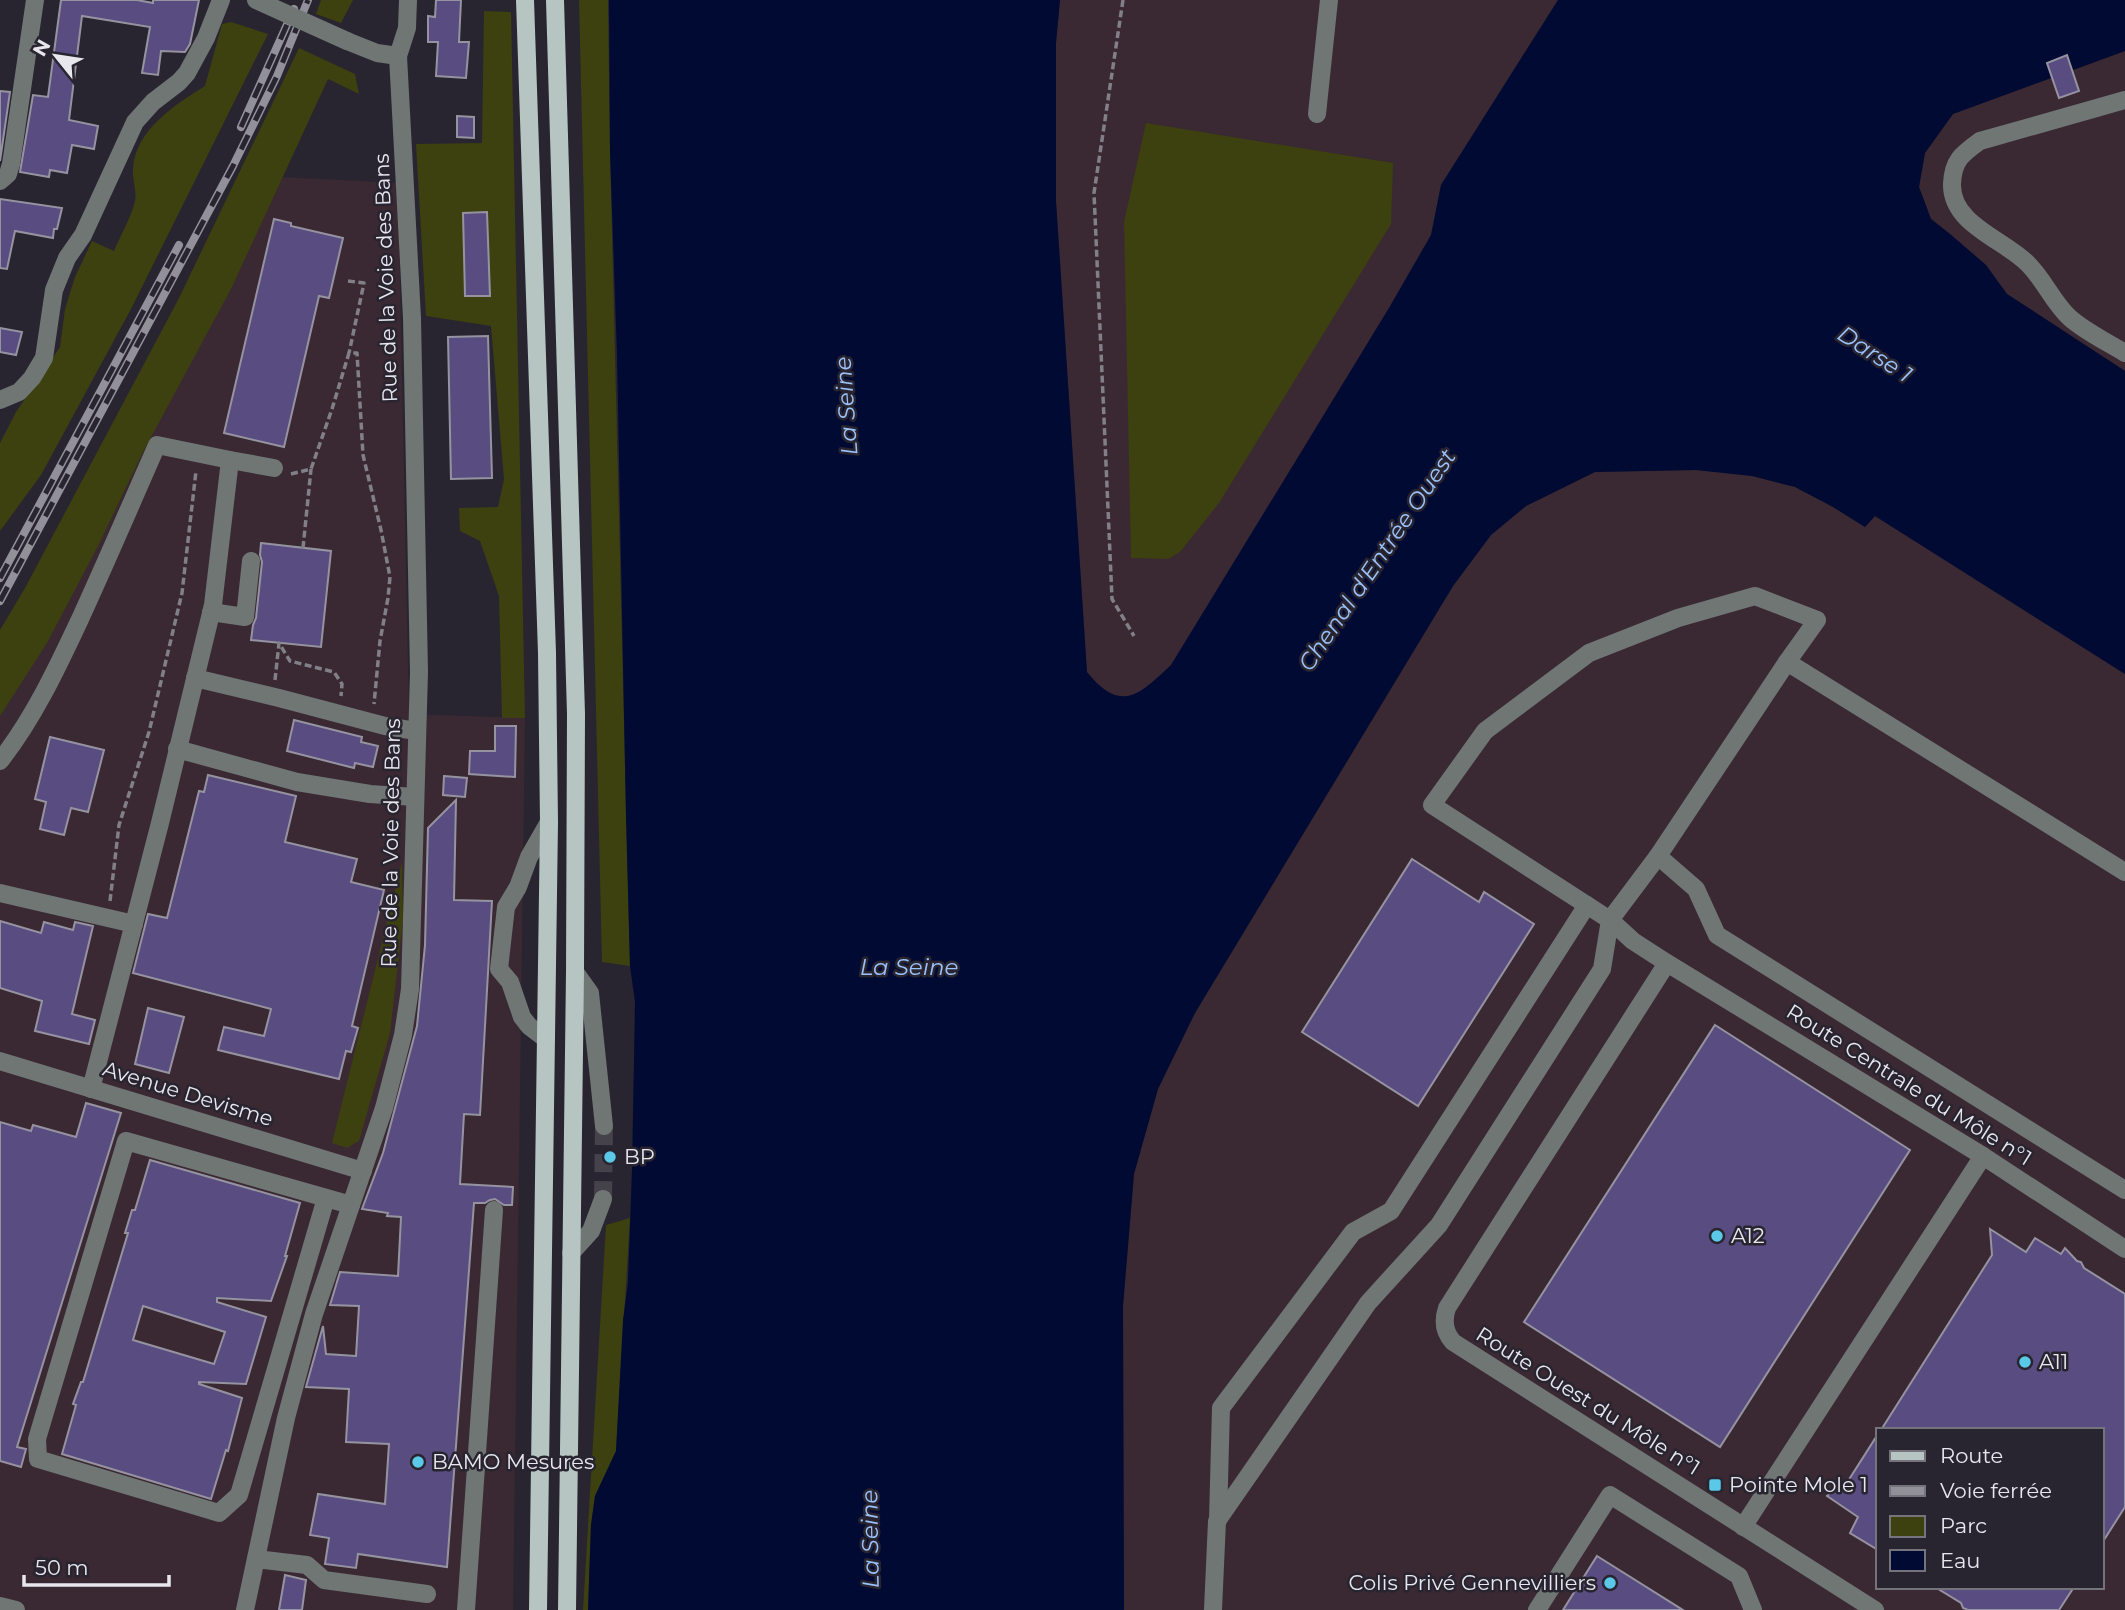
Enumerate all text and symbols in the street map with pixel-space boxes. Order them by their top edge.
north arrow [21,21,91,91]
text: N [28,35,56,60]
street label: Rue de la Voie des Bans [369,153,402,403]
water label: Darse 1 [1832,320,1918,388]
water label: La Seine [829,356,863,456]
water label: Chenal d'Entrée Ouest [1292,443,1462,676]
street label: Rue de la Voie des Bans [376,718,405,968]
water label: La Seine [860,953,958,981]
street label: Route Centrale du Môle n°1 [1782,999,2036,1171]
street label: Avenue Devisme [100,1056,276,1131]
place label: BP [624,1144,655,1169]
marker: BP [602,1149,618,1165]
place label: A12 [1731,1223,1765,1248]
marker: A12 [1709,1228,1725,1244]
street label: Route Ouest du Môle n°1 [1472,1321,1705,1480]
place label: A11 [2039,1349,2068,1374]
marker: A11 [2017,1354,2033,1370]
legend [1876,1428,2104,1589]
text: Route [1940,1443,2003,1468]
place label: BAMO Mesures [432,1449,594,1474]
marker: BAMO Mesures [410,1454,426,1470]
place label: Pointe Mole 1 [1729,1472,1868,1497]
marker: Pointe Mole 1 [1707,1477,1723,1493]
text: Voie ferrée [1940,1478,2052,1503]
water label: La Seine [855,1489,885,1589]
text: Parc [1940,1513,1987,1538]
scale bar [24,1544,170,1588]
text: Eau [1940,1548,1980,1573]
text: 50 m [35,1555,89,1580]
place label: Colis Privé Gennevilliers [1349,1570,1596,1595]
marker: Colis Privé Gennevilliers [1602,1575,1618,1591]

